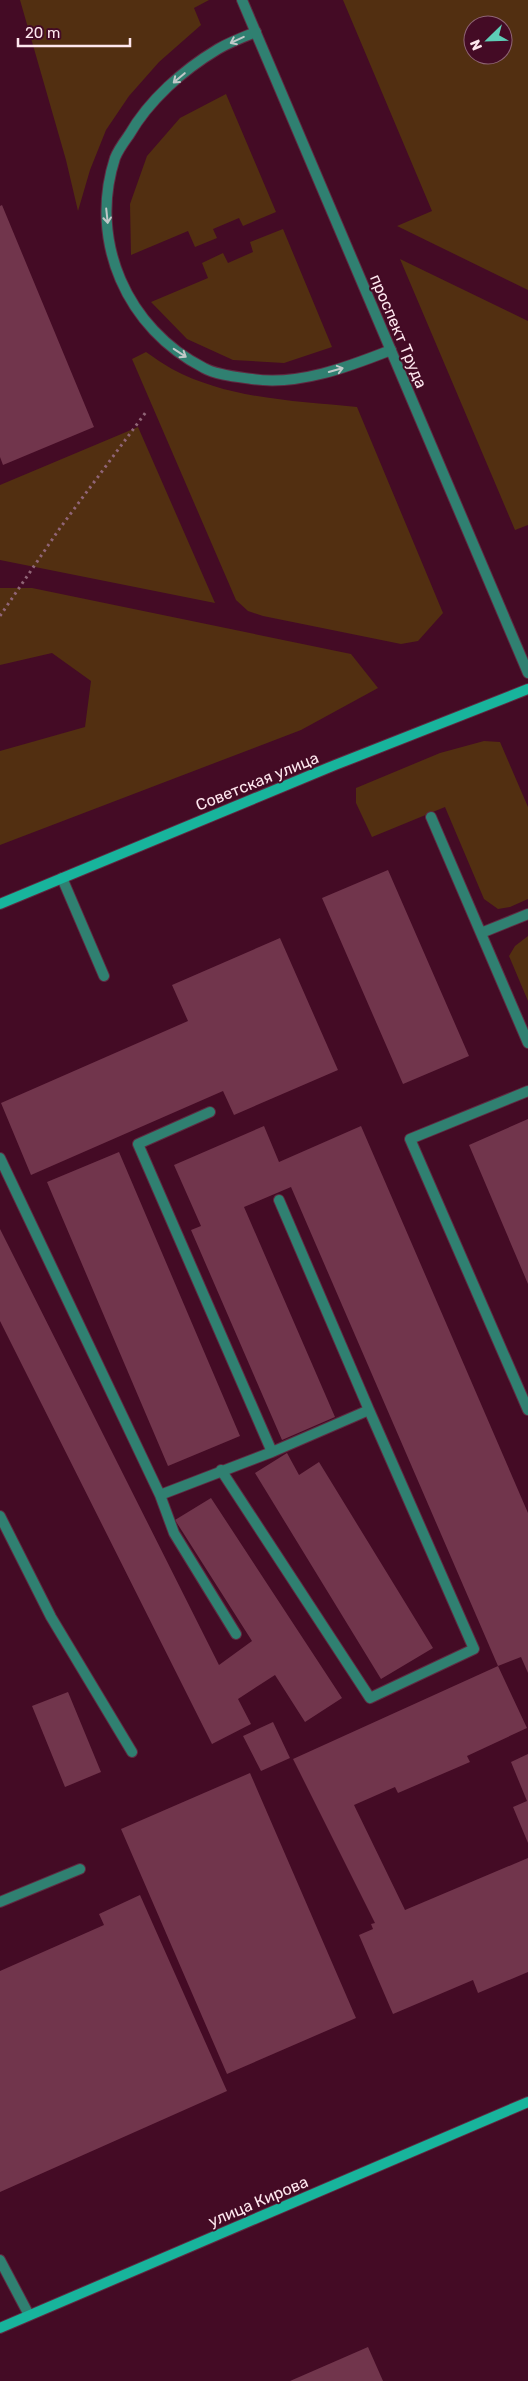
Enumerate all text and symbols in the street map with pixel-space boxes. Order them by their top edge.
scale bar [18,15,130,47]
north arrow [463,15,513,65]
text: 20 m [25,24,60,42]
one-way arrow [230,36,245,46]
text: N [467,37,486,53]
one-way arrow [173,72,186,83]
one-way arrow [102,208,112,224]
street label: проспект Труда [366,271,431,391]
one-way arrow [173,348,187,358]
one-way arrow [327,365,343,374]
street label: Советская улица [193,748,321,815]
street label: улица Кирова [205,2172,311,2231]

